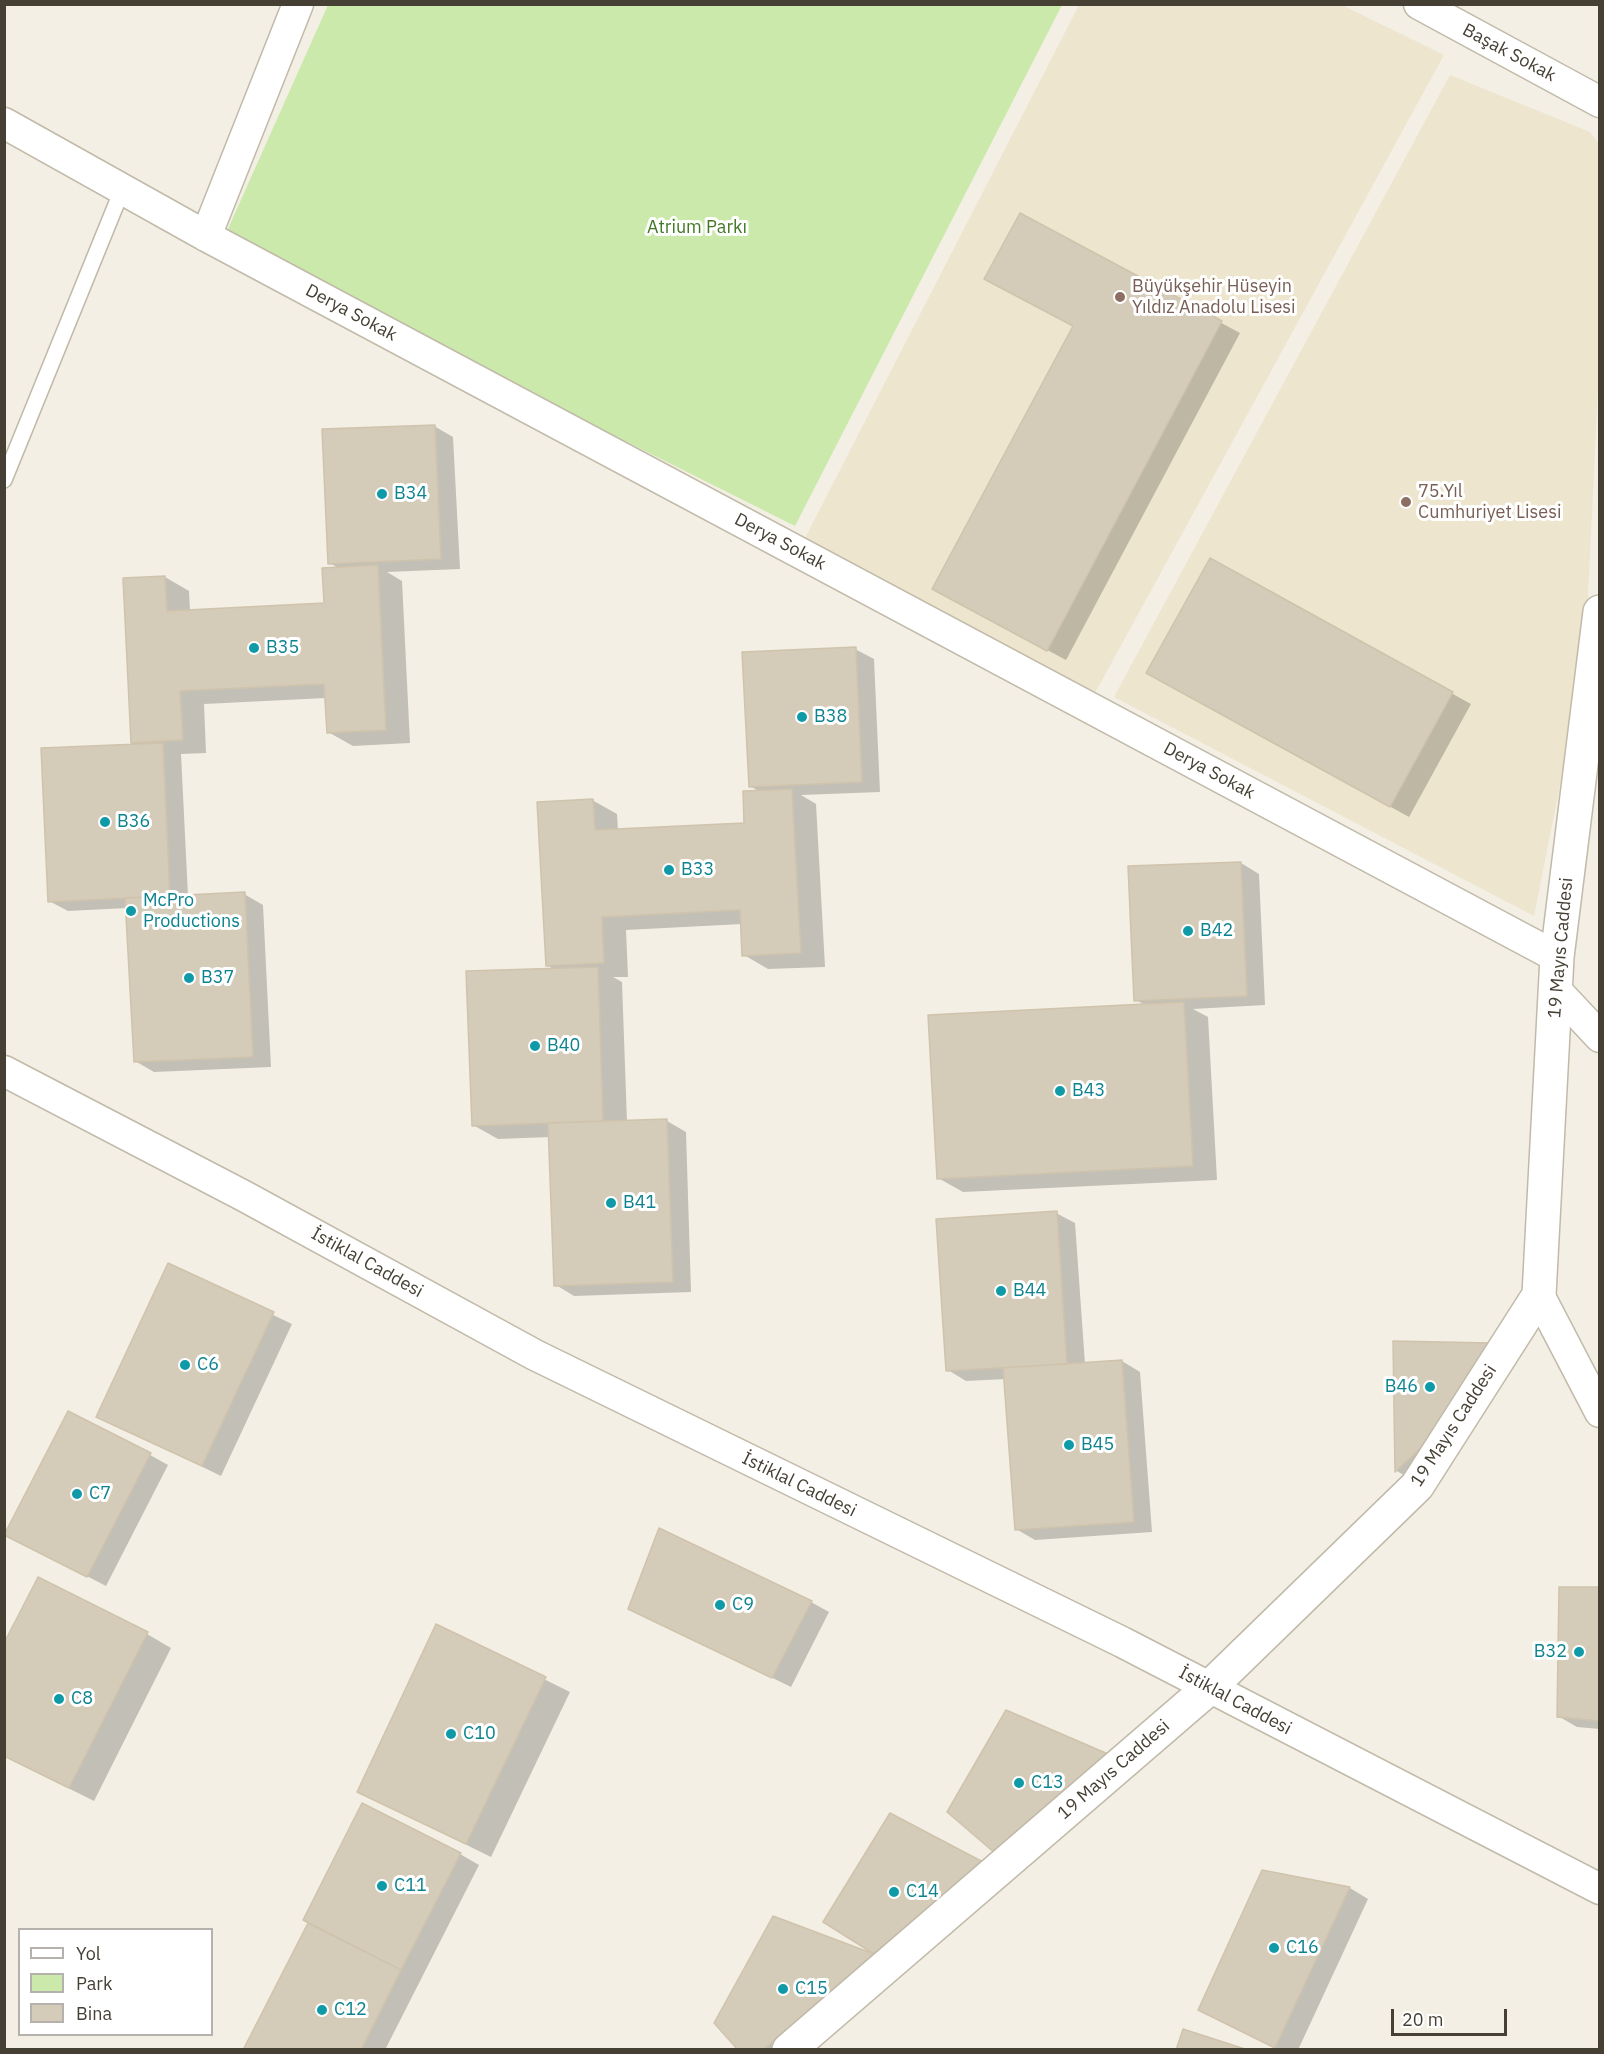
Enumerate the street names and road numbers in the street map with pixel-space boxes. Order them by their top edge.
street label: Başak Sokak [1459,19,1559,87]
street label: Derya Sokak [302,280,400,346]
street label: Derya Sokak [731,509,829,575]
street label: Derya Sokak [1160,738,1258,804]
street label: 19 Mayıs Caddesi [1544,877,1578,1019]
street label: İstiklal Caddesi [307,1223,427,1303]
street label: 19 Mayıs Caddesi [1406,1361,1502,1491]
street label: İstiklal Caddesi [738,1448,860,1522]
street label: İstiklal Caddesi [1175,1662,1295,1740]
street label: 19 Mayıs Caddesi [1054,1715,1174,1825]

